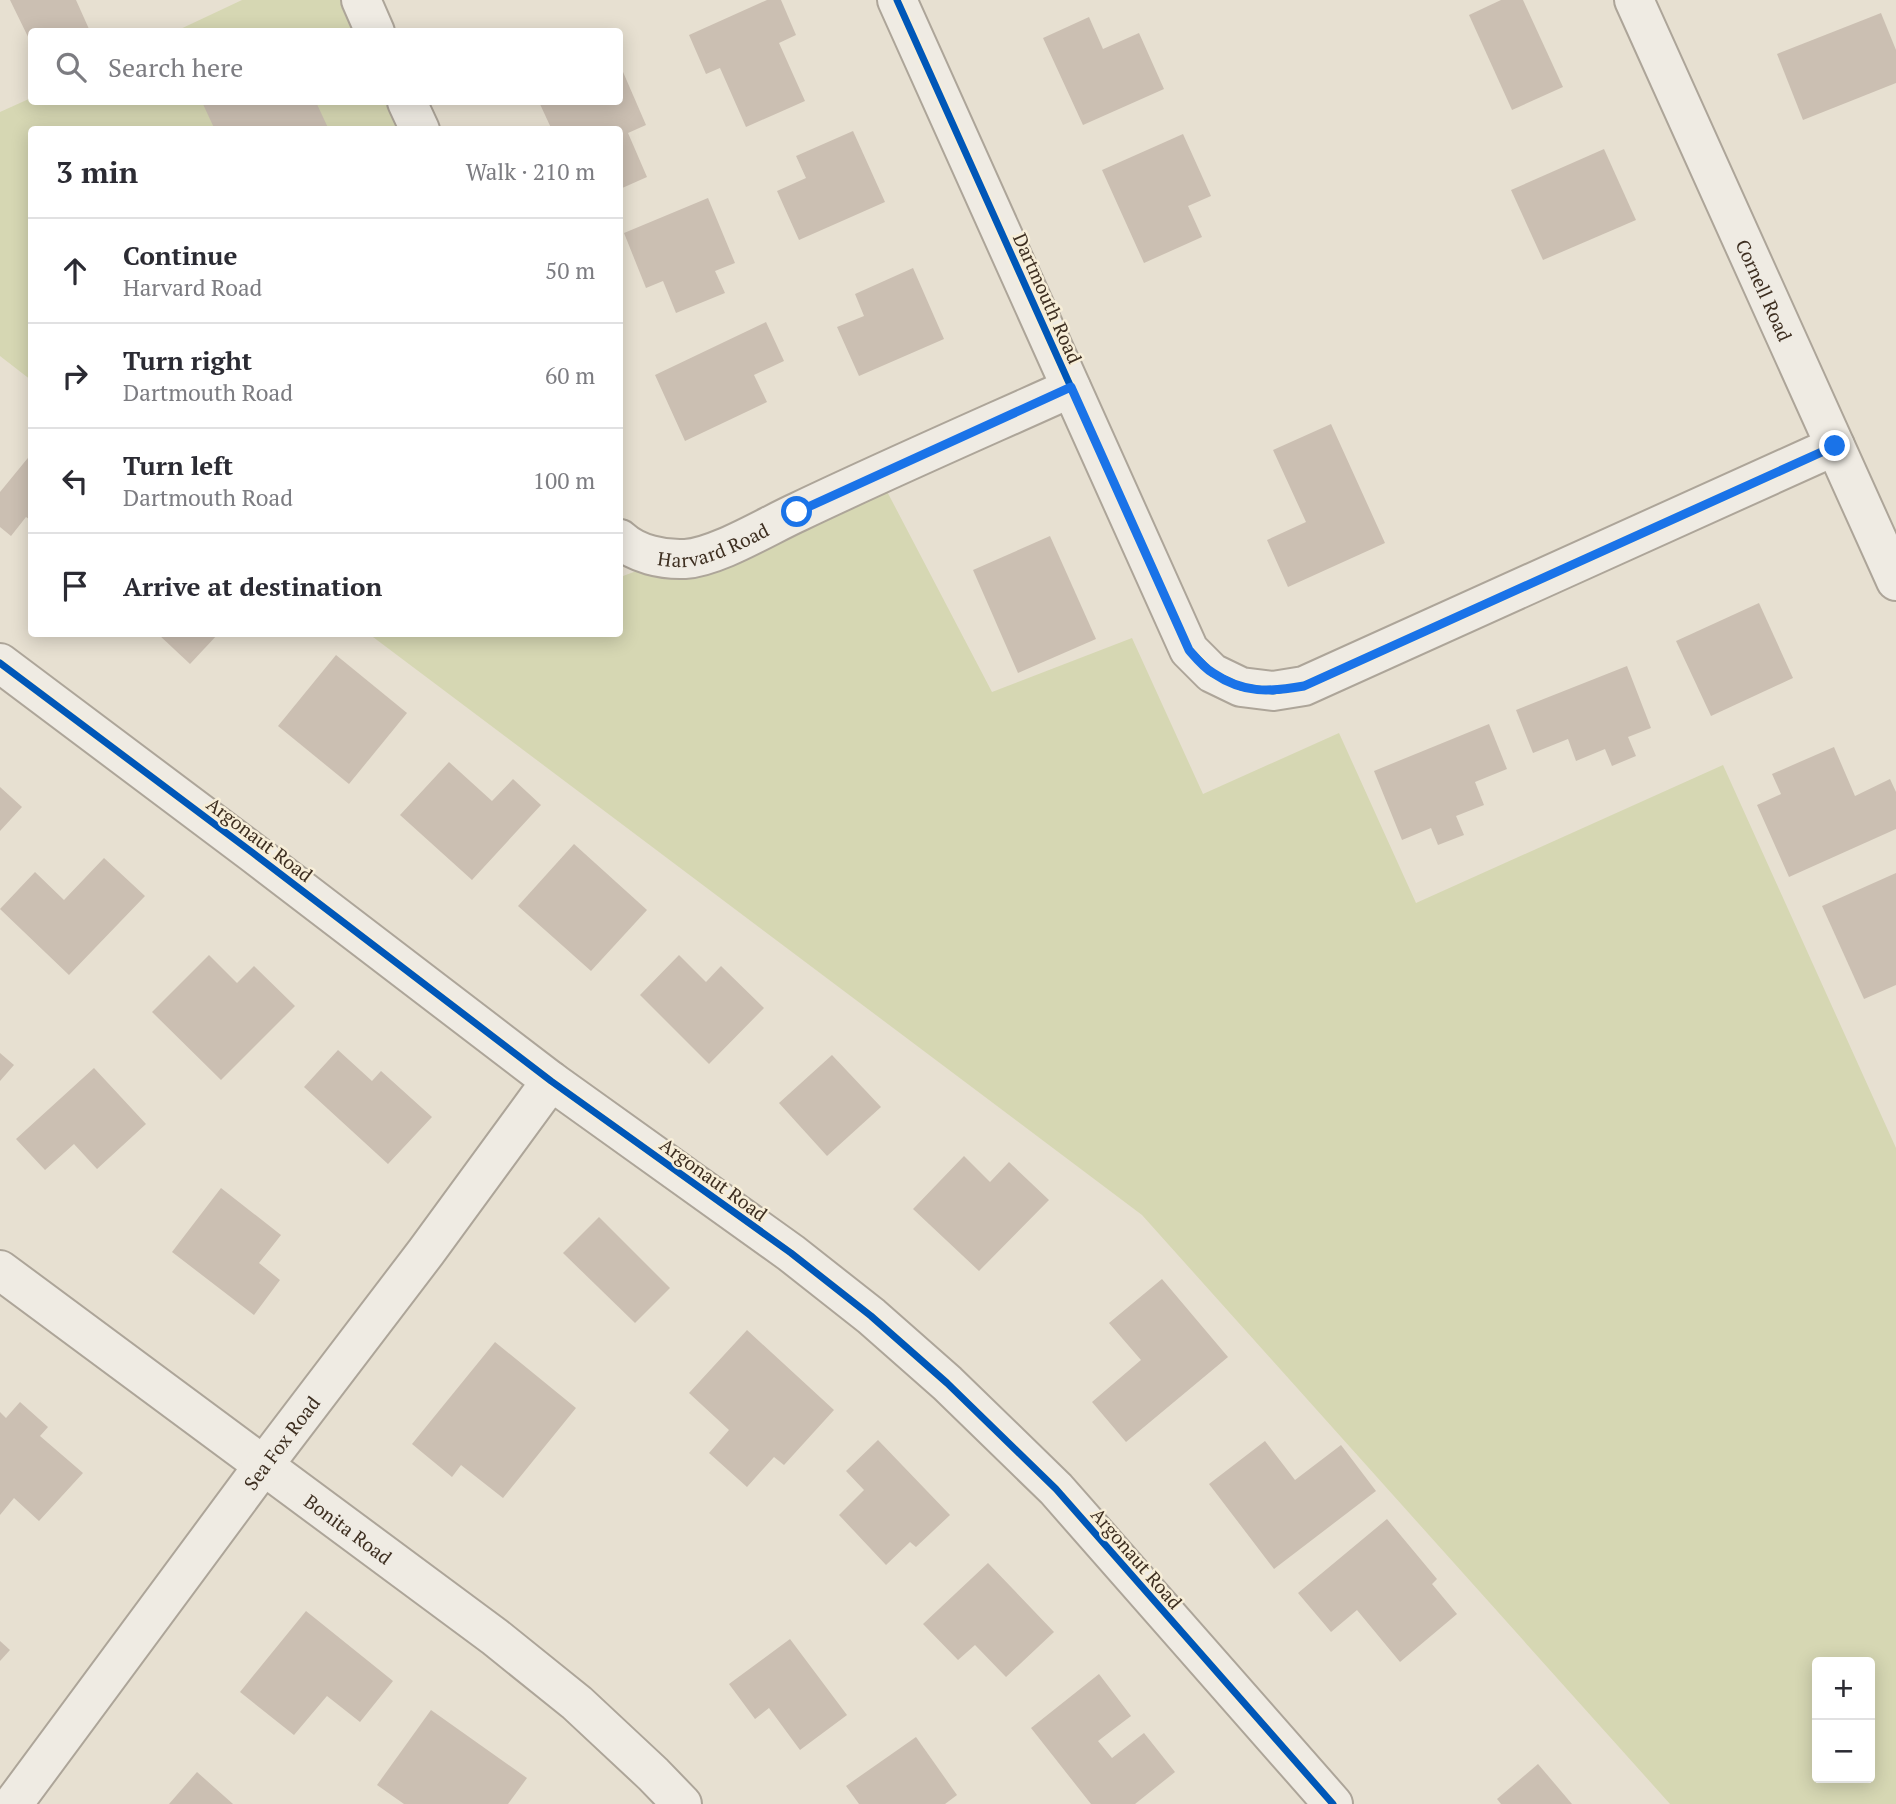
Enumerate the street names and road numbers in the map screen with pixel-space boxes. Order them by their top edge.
street label: Dartmouth Road [1008,229,1088,368]
street label: Cornell Road [1731,235,1799,345]
street label: Harvard Road [656,516,773,572]
street label: Argonaut Road [202,791,318,887]
street label: Argonaut Road [655,1132,773,1227]
street label: Sea Fox Road [237,1390,325,1494]
street label: Bonita Road [300,1488,398,1569]
street label: Argonaut Road [1086,1502,1188,1614]

